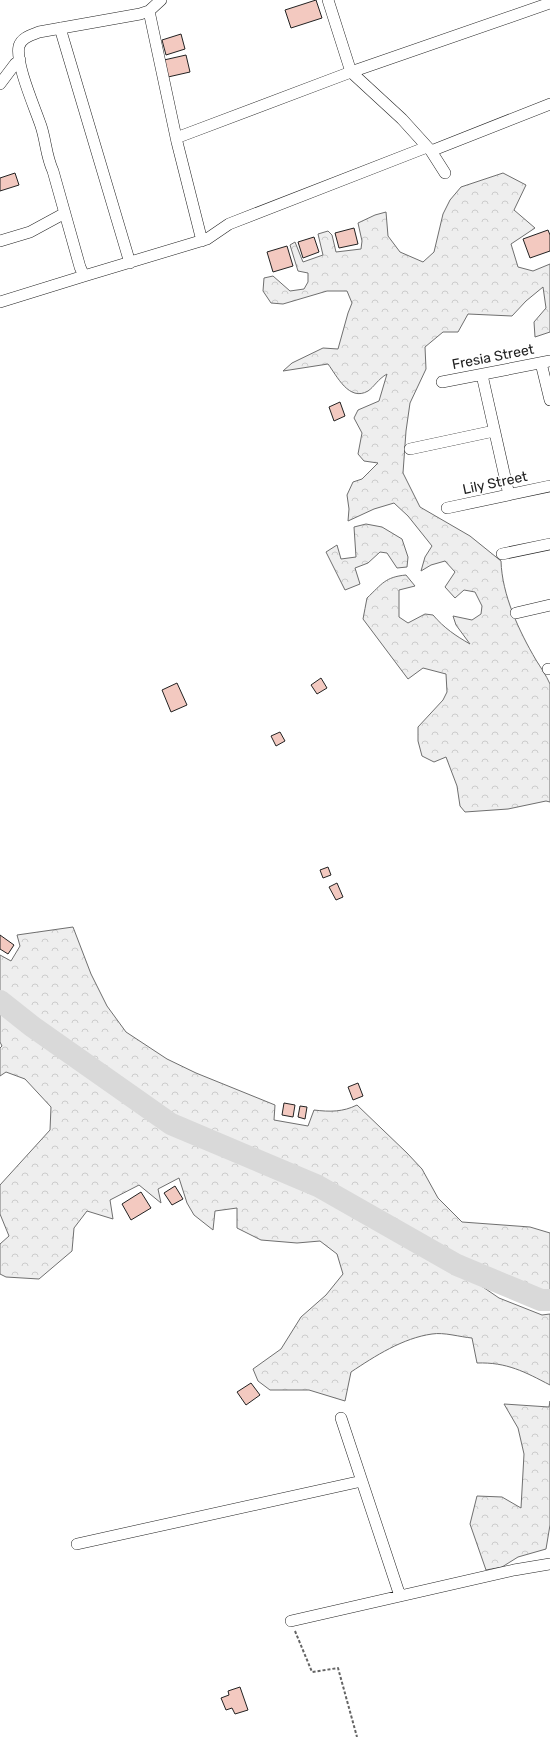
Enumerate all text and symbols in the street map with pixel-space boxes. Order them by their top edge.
street label: Fresia Street [451,341,536,373]
street label: Lily Street [461,468,530,498]

